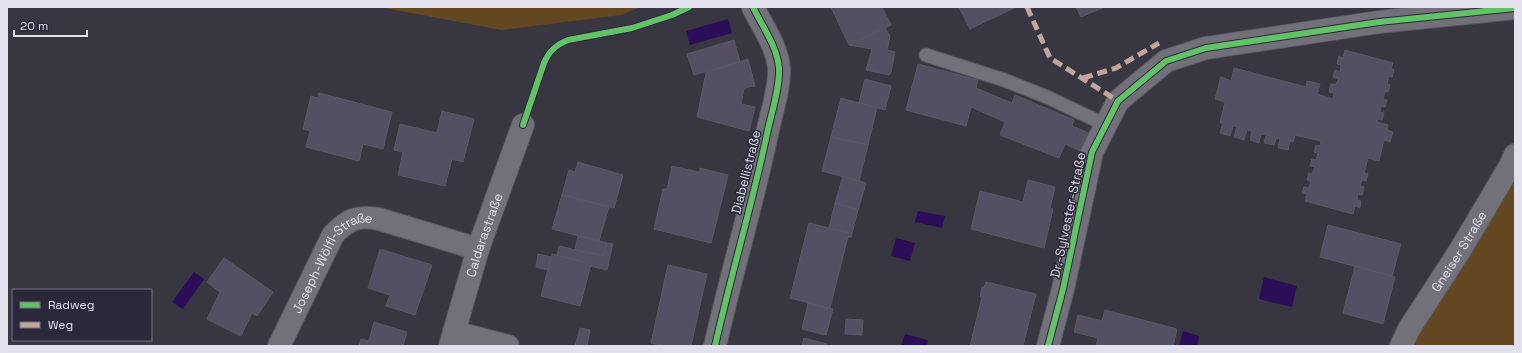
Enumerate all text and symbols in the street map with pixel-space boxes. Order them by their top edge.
scale bar [14,12,87,38]
text: 20 m [20,18,48,34]
street label: Diabellistraße [727,128,765,216]
street label: Dr.-Sylvester-Straße [1046,151,1090,279]
street label: Caldarastraße [462,191,506,279]
street label: Gneiser Straße [1427,208,1490,295]
street label: Joseph-Wölfl-Straße [288,209,373,316]
legend [12,289,152,341]
text: Radweg [48,297,94,313]
text: Weg [48,317,73,333]

